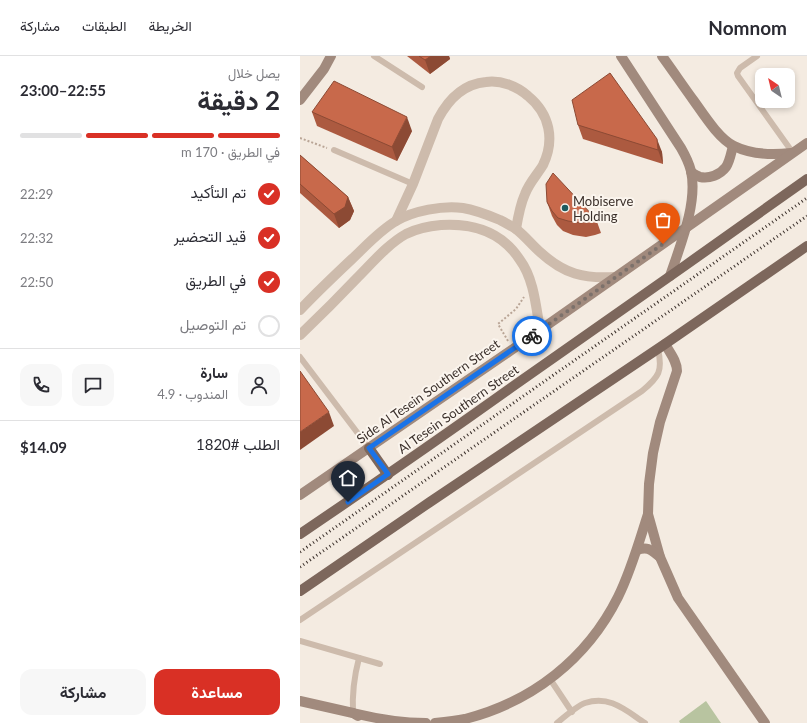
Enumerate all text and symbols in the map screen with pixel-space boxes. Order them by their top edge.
text: Nomnom [708,16,787,39]
text: مشاركة [20,17,60,34]
text: الطبقات [82,17,126,34]
text: الخريطة [148,17,192,34]
text: يصل خلال [228,65,280,81]
north arrow [755,68,795,108]
map controls [755,68,795,108]
text: 22:55–23:00 [20,81,106,99]
text: 2 دقيقة [197,84,280,116]
text: في الطريق · 170 m [181,144,280,160]
text: تم التأكيد [191,183,246,201]
icon: check [258,183,280,205]
text: 22:29 [20,186,53,202]
place label: Mobiserve Holding [573,193,633,224]
marker: Mobiserve Holding [560,203,570,213]
pin [646,203,680,244]
icon: bag [652,209,674,231]
text: قيد التحضير [174,227,246,245]
icon: check [258,227,280,249]
text: 22:32 [20,230,53,246]
text: في الطريق [186,271,246,289]
icon: check [258,271,280,293]
text: 22:50 [20,274,53,290]
text: تم التوصيل [180,315,246,333]
courier [512,316,552,356]
icon: bike [521,325,543,347]
street label: Side Al Tesein Southern Street [353,335,503,447]
street label: Al Tesein Southern Street [394,361,522,457]
text: سارة [200,363,228,381]
button: phone [20,364,62,406]
button: chat [72,364,114,406]
button: person [238,364,280,406]
text: المندوب · 4.9 [157,386,228,402]
text: الطلب #1820 [196,435,280,453]
text: $14.09 [20,438,67,456]
pin [331,461,365,502]
icon: home [337,467,359,489]
button: مشاركة [20,669,146,715]
button: مساعدة [154,669,280,715]

